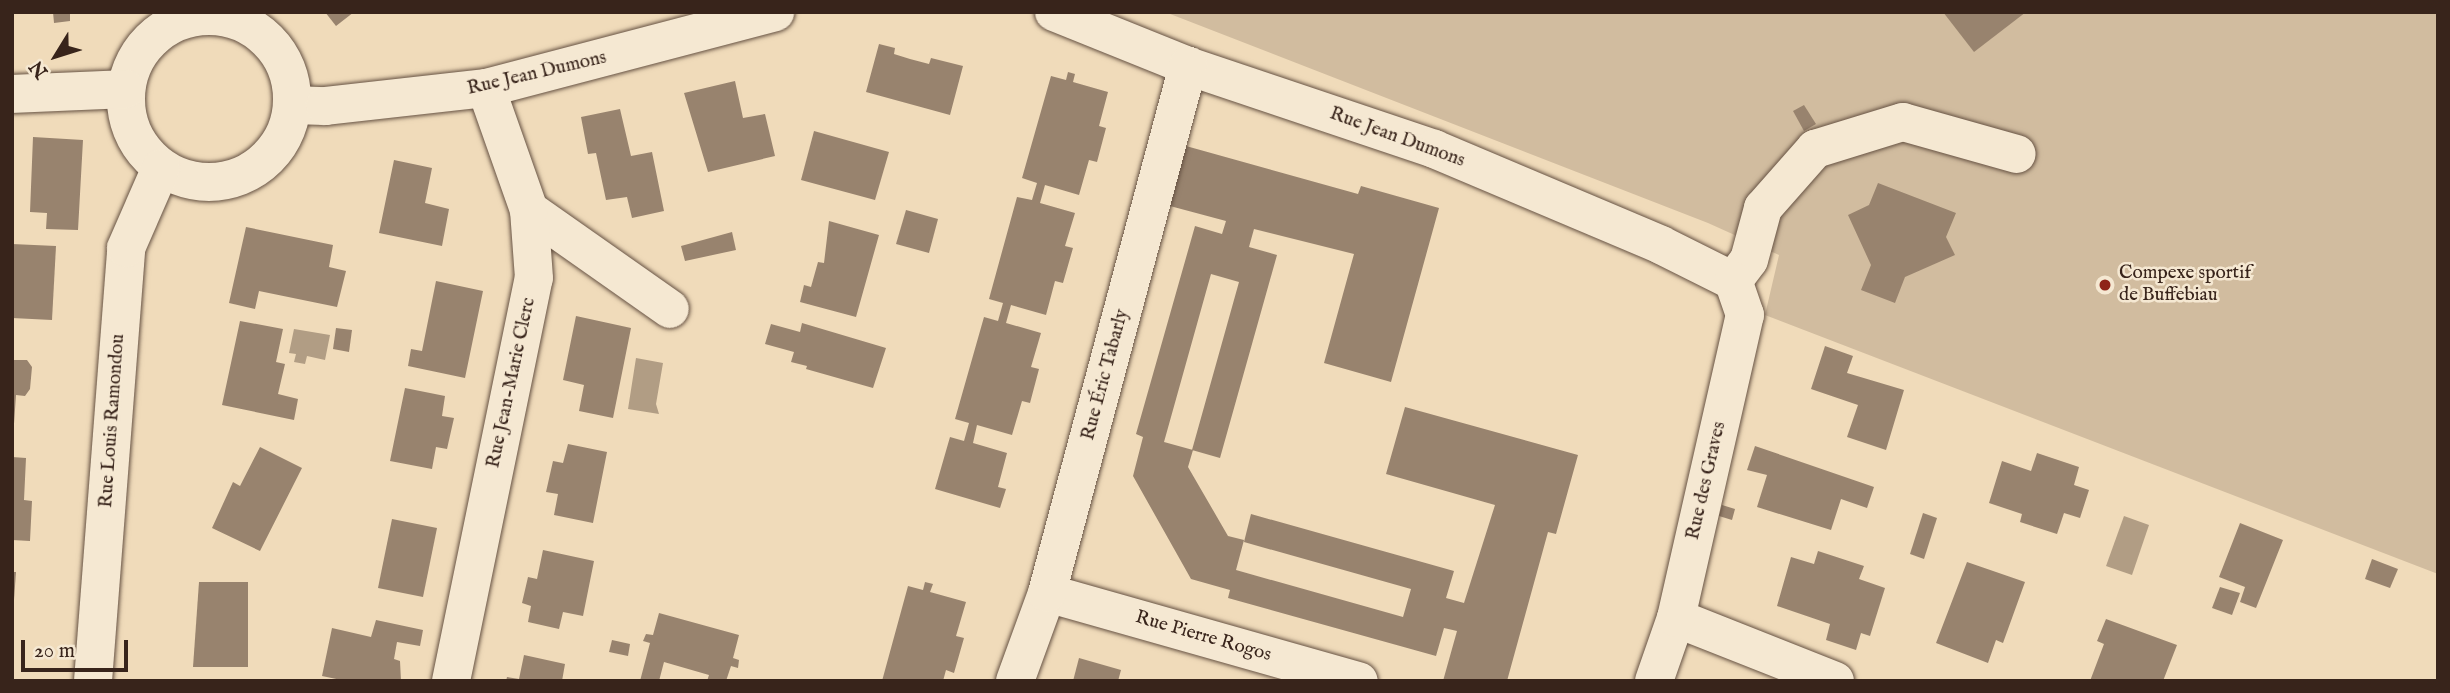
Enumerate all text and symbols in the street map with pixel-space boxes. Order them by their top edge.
north arrow [21,21,91,91]
street label: Rue Jean Dumons [465,47,609,101]
text: N [25,55,54,83]
street label: Rue Jean Dumons [1326,103,1468,173]
place label: Compexe sportif de Buffebiau [2119,263,2251,307]
marker: Compexe sportif de Buffebiau [2097,277,2113,293]
street label: Rue Jean-Marie Clerc [483,296,541,470]
street label: Rue Éric Tabarly [1078,307,1134,443]
street label: Rue Louis Ramondou [96,333,130,509]
street label: Rue des Graves [1682,420,1732,542]
street label: Rue Pierre Rogos [1132,607,1274,667]
scale bar [24,626,131,670]
text: 20 m [34,638,75,665]

